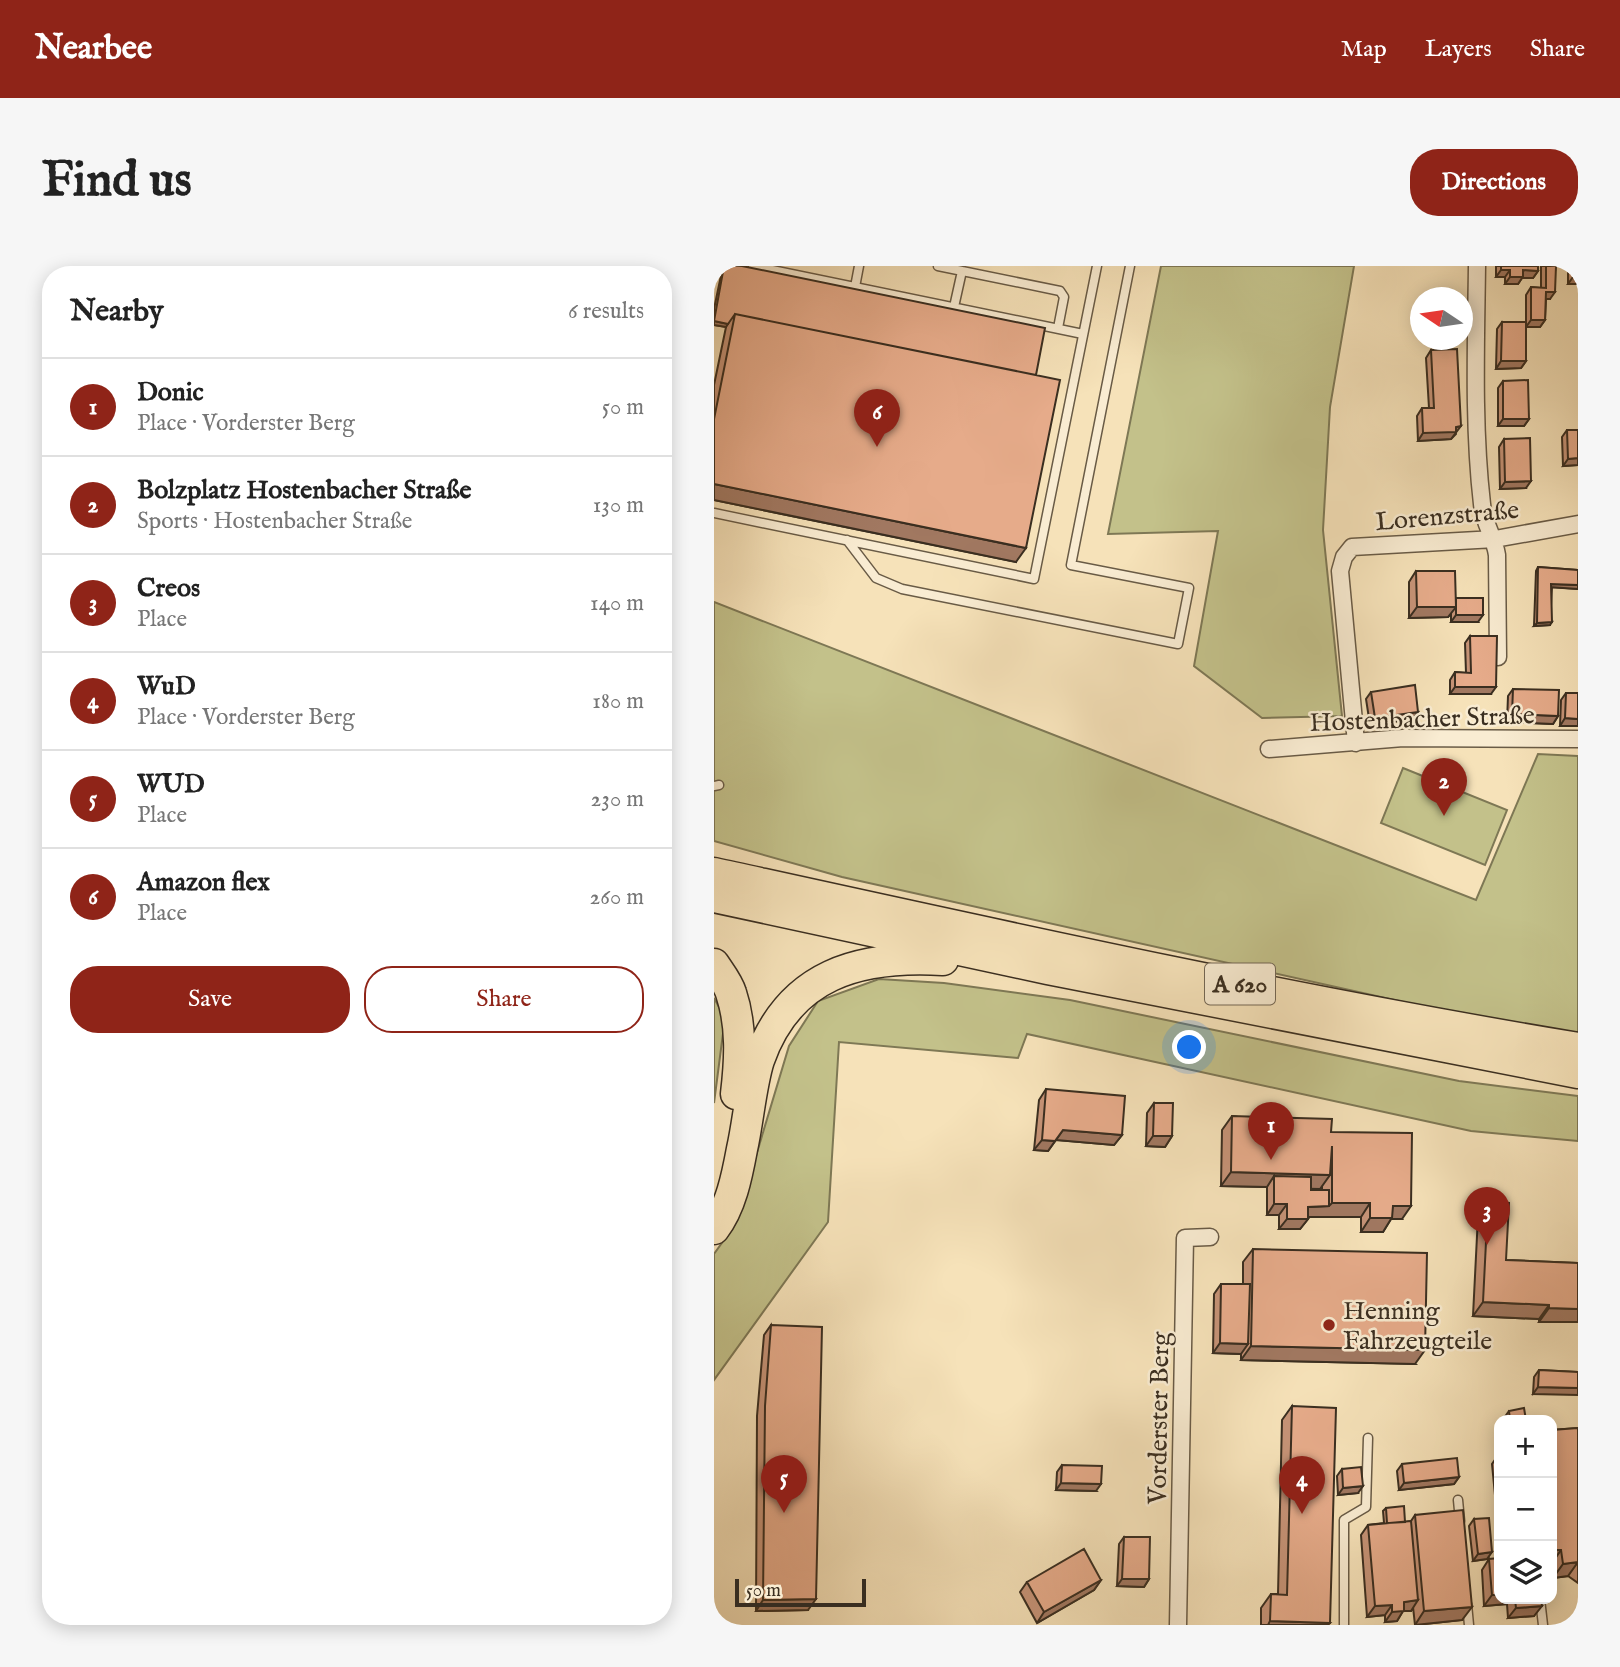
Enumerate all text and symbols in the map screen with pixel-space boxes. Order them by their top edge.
text: Nearbee [35,28,152,70]
text: Map [1341,34,1387,65]
text: Layers [1425,34,1492,65]
text: Share [1530,34,1585,65]
button: Directions [1410,149,1578,216]
text: Find us [42,151,192,213]
north arrow [1410,287,1473,350]
text: Nearby [70,293,163,331]
text: 6 results [568,297,644,326]
text: Donic [137,376,204,409]
pin: 6 [854,389,900,447]
text: 1 [89,393,97,422]
text: 50 m [602,393,644,422]
text: Place · Vorderster Berg [137,409,355,438]
text: Bolzplatz Hostenbacher Straße [137,474,472,507]
text: 2 [88,491,98,520]
text: 130 m [593,491,644,520]
street label: Lorenzstraße [1374,494,1520,539]
text: Sports · Hostenbacher Straße [137,507,412,536]
text: Creos [137,572,200,605]
text: 3 [89,589,97,618]
text: 140 m [590,589,644,618]
text: Place [137,605,187,634]
text: WuD [137,670,196,703]
text: 4 [87,687,99,716]
text: 180 m [592,687,644,716]
street label: Hostenbacher Straße [1309,699,1535,740]
text: Place · Vorderster Berg [137,703,355,732]
pin: 2 [1421,758,1467,816]
text: WUD [137,768,205,801]
text: 5 [89,785,97,814]
text: 230 m [591,785,644,814]
text: Place [137,801,187,830]
text: Amazon flex [137,866,270,899]
text: 6 [88,883,98,912]
text: 260 m [589,883,644,912]
text: Place [137,899,187,928]
road number: A 620 [1205,964,1275,1004]
button: Save [70,966,350,1033]
button: Share [364,966,644,1033]
your location [1172,1030,1206,1064]
pin: 1 [1248,1102,1294,1160]
pin: 3 [1464,1187,1510,1245]
place label: Henning Fahrzeugteile [1343,1295,1492,1358]
marker: Henning Fahrzeugteile [1321,1317,1337,1333]
street label: Vorderster Berg [1141,1331,1178,1506]
map controls [1494,1415,1557,1604]
button: + [1494,1415,1557,1478]
pin: 5 [761,1455,807,1513]
pin: 4 [1279,1456,1325,1514]
button: − [1494,1478,1557,1541]
button: layers [1494,1541,1557,1604]
scale bar [735,1576,866,1608]
text: 50 m [746,1579,781,1603]

